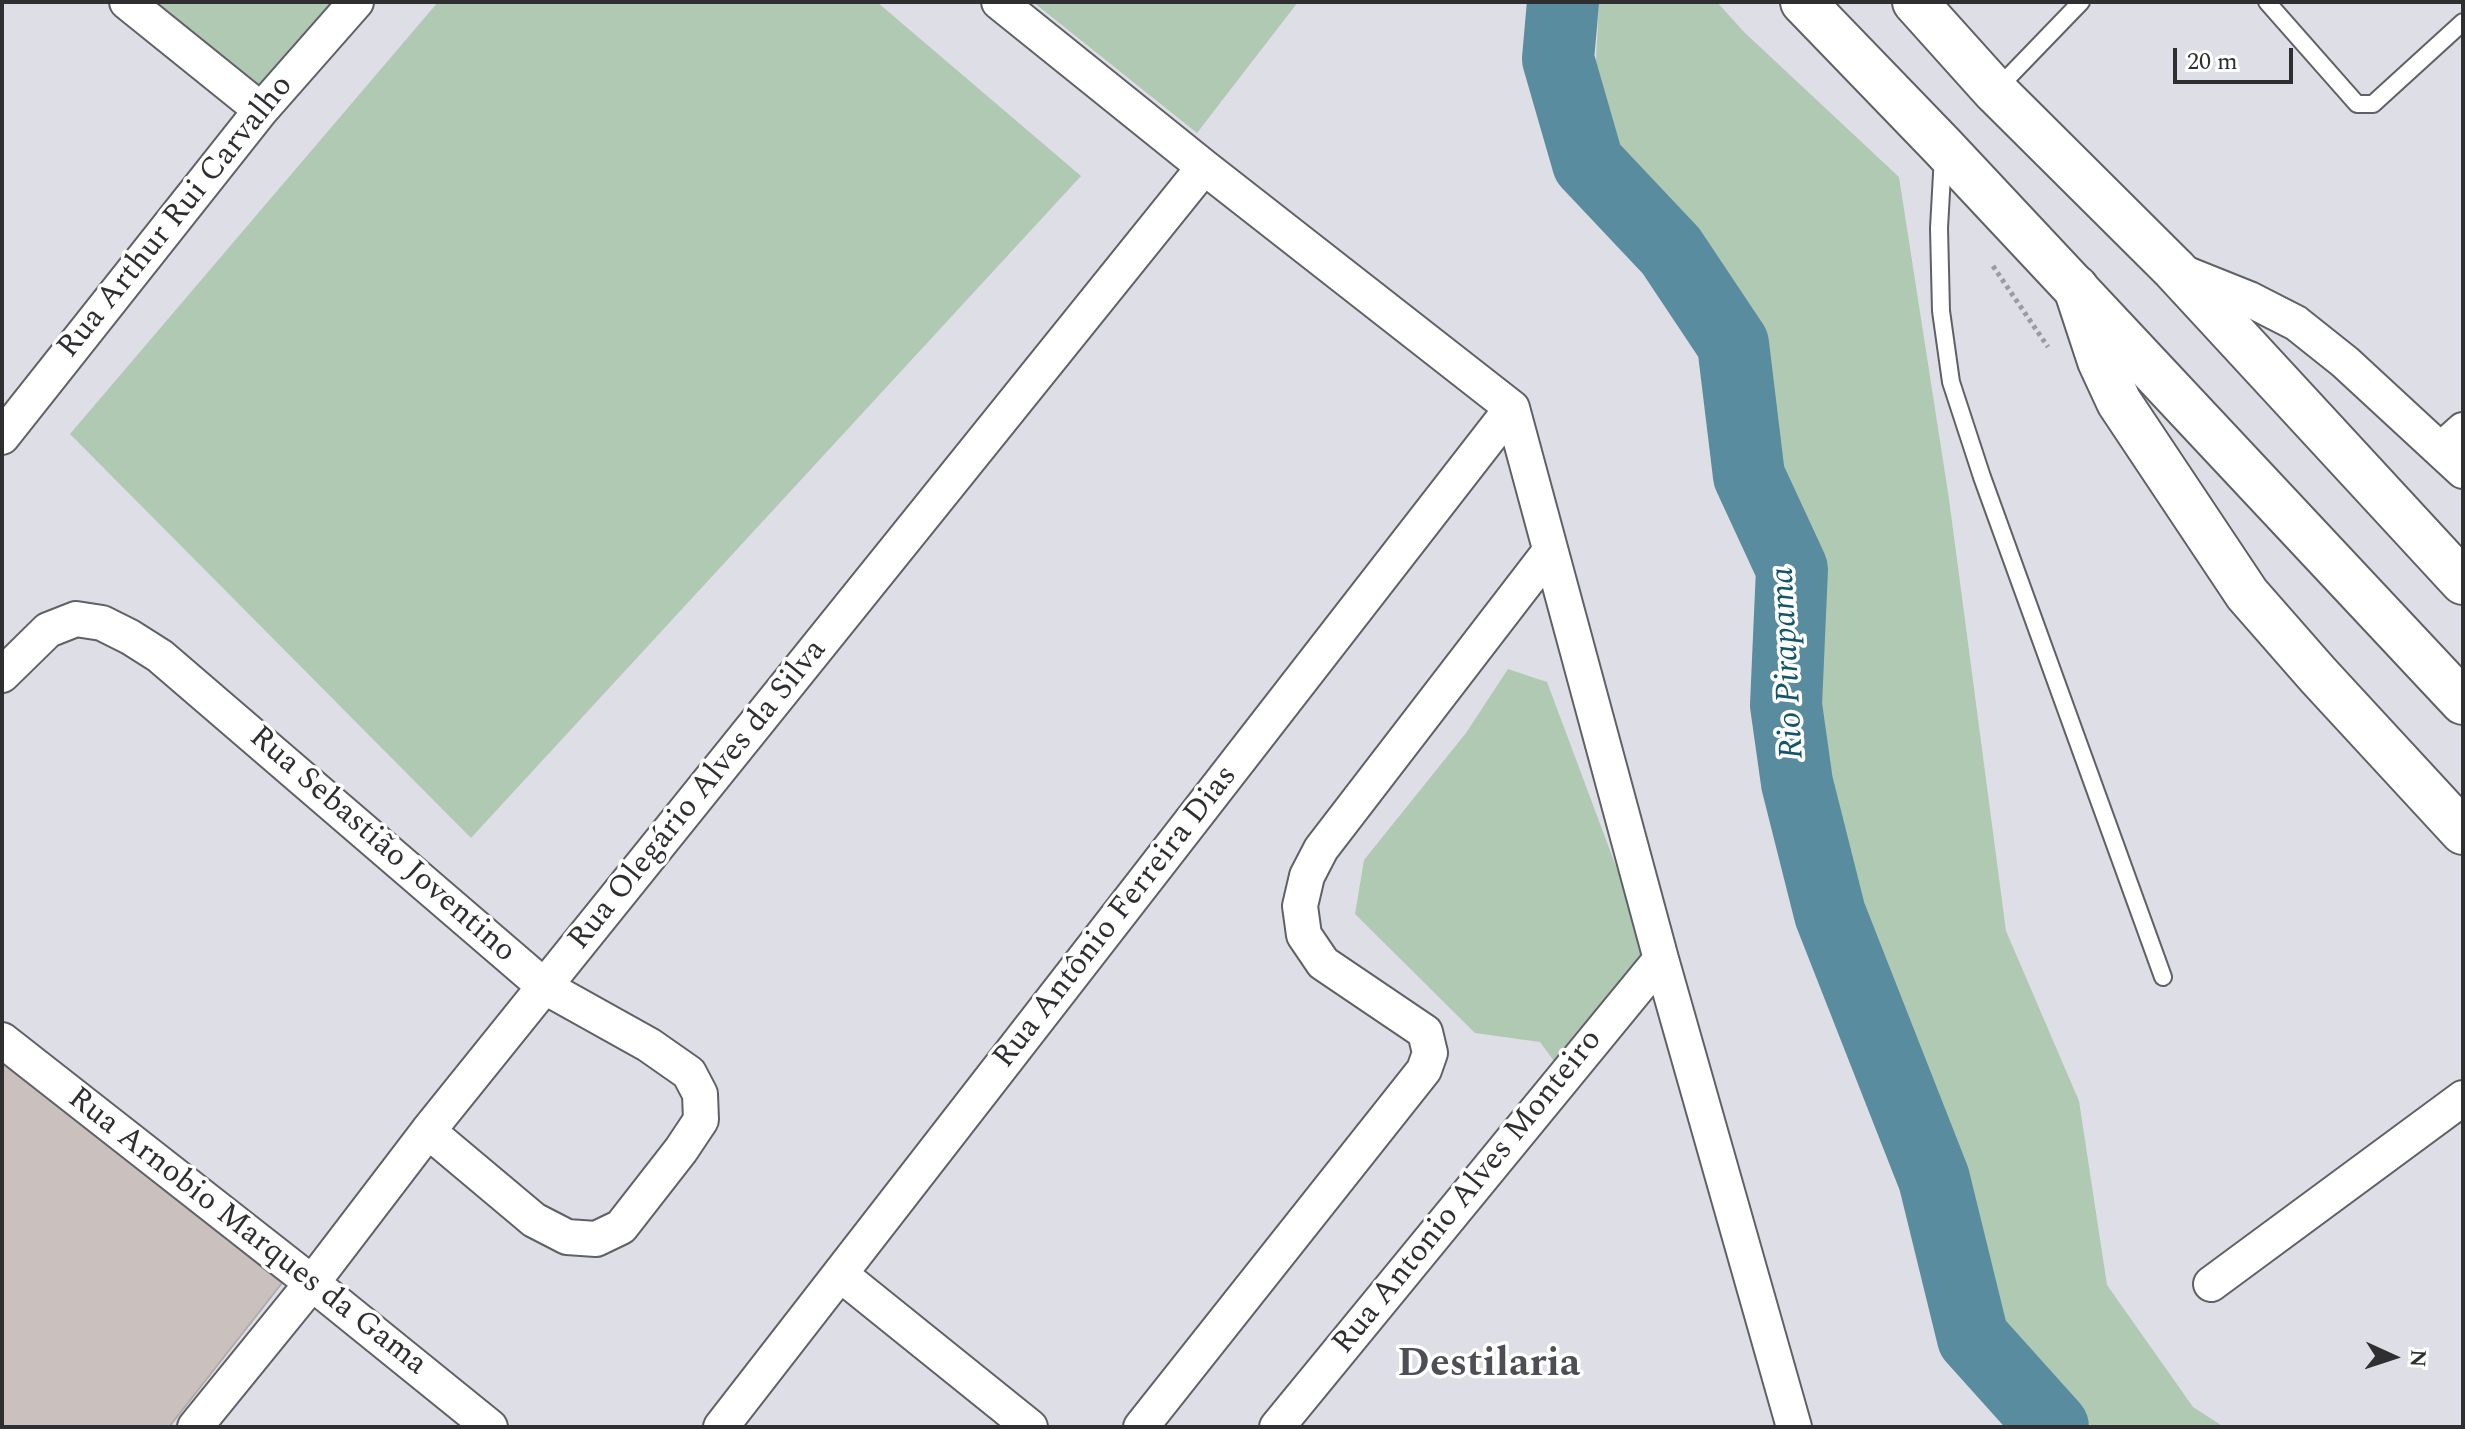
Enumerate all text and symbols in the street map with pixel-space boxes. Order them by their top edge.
scale bar [2177,32,2297,82]
text: 20 m [2187,44,2238,80]
street label: Rua Arthur Rui Carvalho [51,69,303,367]
water label: Rio Pirapama [1765,566,1815,760]
street label: Rua Olegário Alves da Silva [562,633,836,959]
street label: Rua Sebastião Joventino [240,720,522,972]
street label: Rua Antônio Ferreira Dias [987,759,1247,1077]
street label: Rua Antonio Alves Monteiro [1326,1023,1612,1363]
street label: Rua Arnobio Marques da Gama [59,1081,433,1385]
north arrow [2353,1317,2433,1397]
district label: Destilaria [1398,1343,1580,1391]
text: N [2401,1348,2434,1368]

